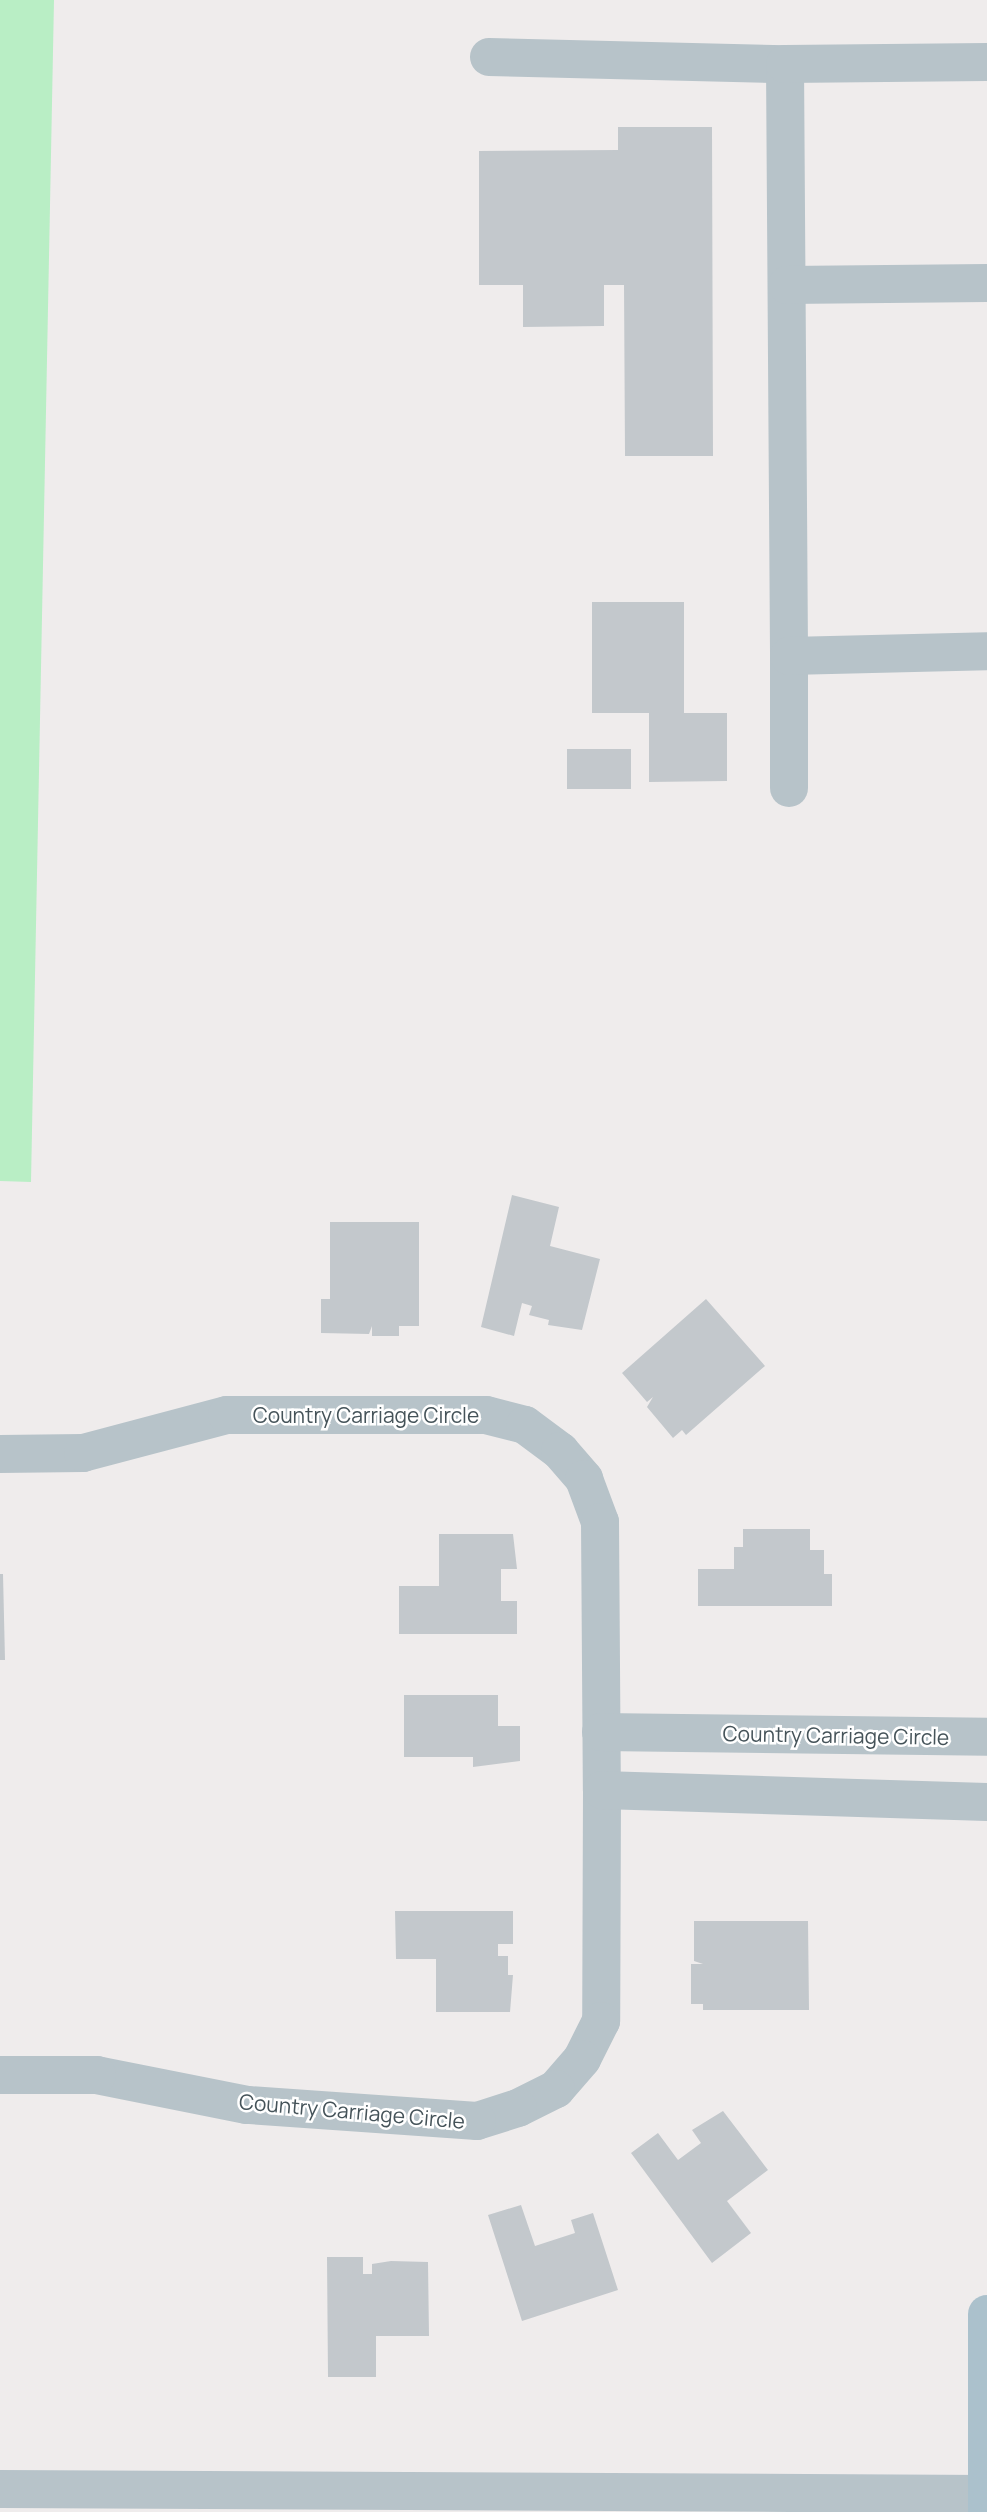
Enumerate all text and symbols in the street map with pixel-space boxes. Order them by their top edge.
street label: Country Carriage Circle [253,1402,479,1428]
street label: Country Carriage Circle [722,1720,950,1750]
street label: Country Carriage Circle [238,2089,466,2133]

